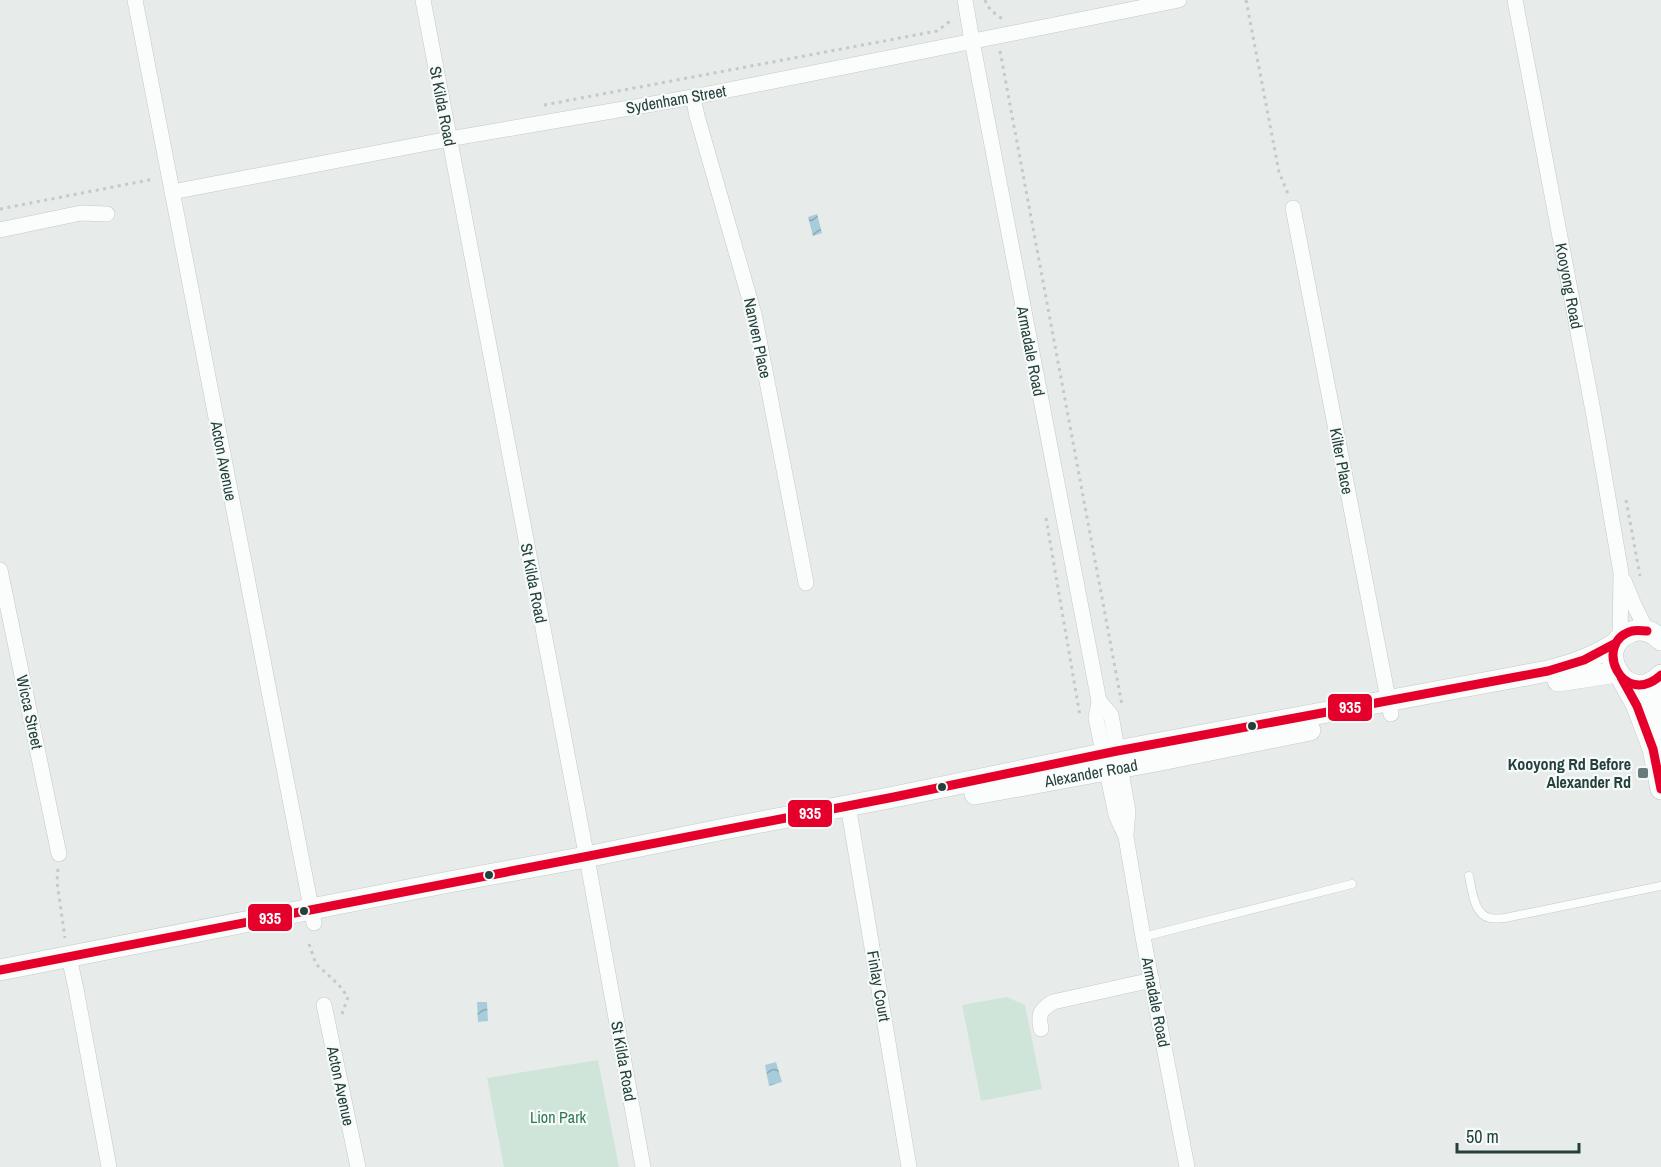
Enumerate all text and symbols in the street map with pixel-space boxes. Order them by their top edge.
street label: St Kilda Road [424,64,462,148]
street label: Sydenham Street [624,79,728,119]
street label: Kooyong Road [1550,241,1588,331]
street label: Nanven Place [739,296,777,380]
street label: Armadale Road [1011,303,1050,398]
street label: Acton Avenue [205,418,243,503]
street label: Kilter Place [1325,426,1359,496]
street label: St Kilda Road [515,541,553,625]
street label: Wicca Street [11,673,49,751]
line badge: 935 [1327,693,1373,722]
text: 935 [1339,696,1361,718]
unlabelled marker [1246,720,1258,732]
place label: Kooyong Rd Before Alexander Rd [1508,753,1631,793]
street label: Alexander Road [1042,754,1139,792]
marker: Kooyong Rd Before Alexander Rd [1636,766,1650,780]
unlabelled marker [936,781,948,793]
line badge: 935 [787,799,833,828]
text: 935 [799,802,821,824]
unlabelled marker [483,869,495,881]
line badge: 935 [247,903,293,932]
unlabelled marker [298,905,310,917]
text: 935 [259,907,281,929]
street label: Finlay Court [862,949,896,1023]
street label: Armadale Road [1136,954,1175,1049]
street label: St Kilda Road [606,1019,642,1103]
street label: Acton Avenue [322,1043,360,1128]
park label: Lion Park [530,1106,587,1128]
scale bar [1457,1116,1578,1154]
text: 50 m [1466,1124,1499,1149]

